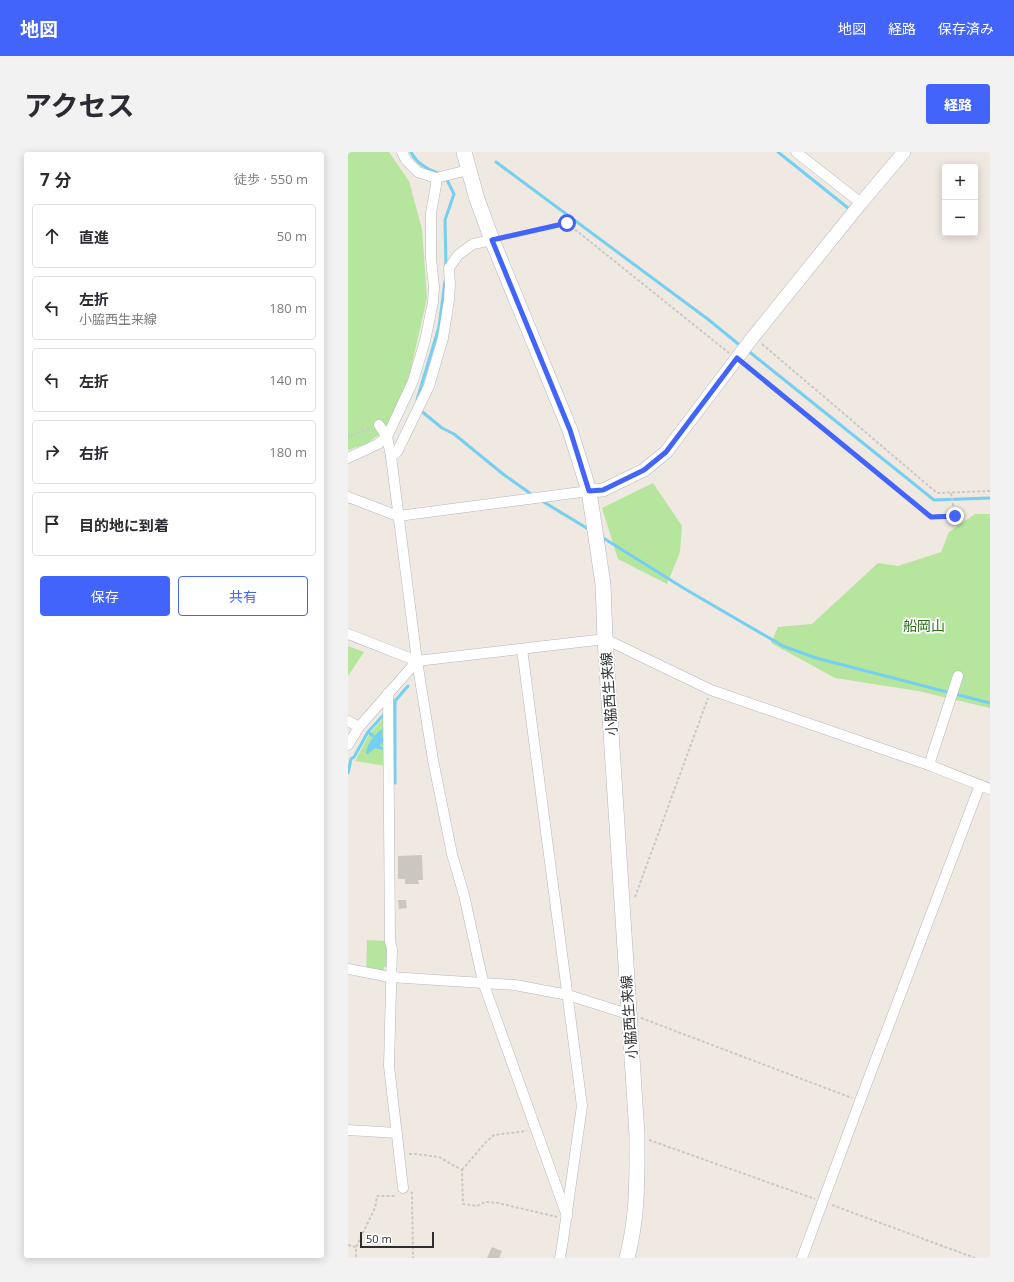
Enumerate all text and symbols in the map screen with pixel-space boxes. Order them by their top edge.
text: 地図 [20,16,58,42]
text: 地図 [838,19,866,38]
text: 経路 [888,19,916,38]
text: 保存済み [938,19,994,38]
button: 経路 [926,84,990,124]
text: アクセス [24,86,135,124]
map controls [942,164,978,236]
button: + [942,164,978,200]
text: 7 分 [40,168,71,191]
text: 徒歩 · 550 m [234,170,308,188]
button: − [942,200,978,236]
route start [558,214,576,232]
icon: ahead [41,225,63,247]
text: 直進 [79,227,109,247]
text: 50 m [277,227,307,245]
text: 左折 [79,289,109,309]
icon: left [41,297,63,319]
text: 180 m [269,299,307,317]
text: 小脇西生来線 [79,310,157,328]
icon: left [41,369,63,391]
text: 左折 [79,371,109,391]
text: 140 m [269,371,307,389]
icon: right [41,441,63,463]
text: 右折 [79,443,109,463]
text: 180 m [269,443,307,461]
route end [946,507,964,525]
icon: arrive [41,513,63,535]
text: 目的地に到着 [79,515,169,535]
button: 保存 [40,576,170,616]
button: 共有 [178,576,308,616]
park label: 船岡山 [903,616,945,635]
street label: 小脇西生来線 [596,651,621,737]
street label: 小脇西生来線 [616,974,641,1060]
scale bar [360,1230,434,1249]
text: 50 m [366,1231,392,1246]

